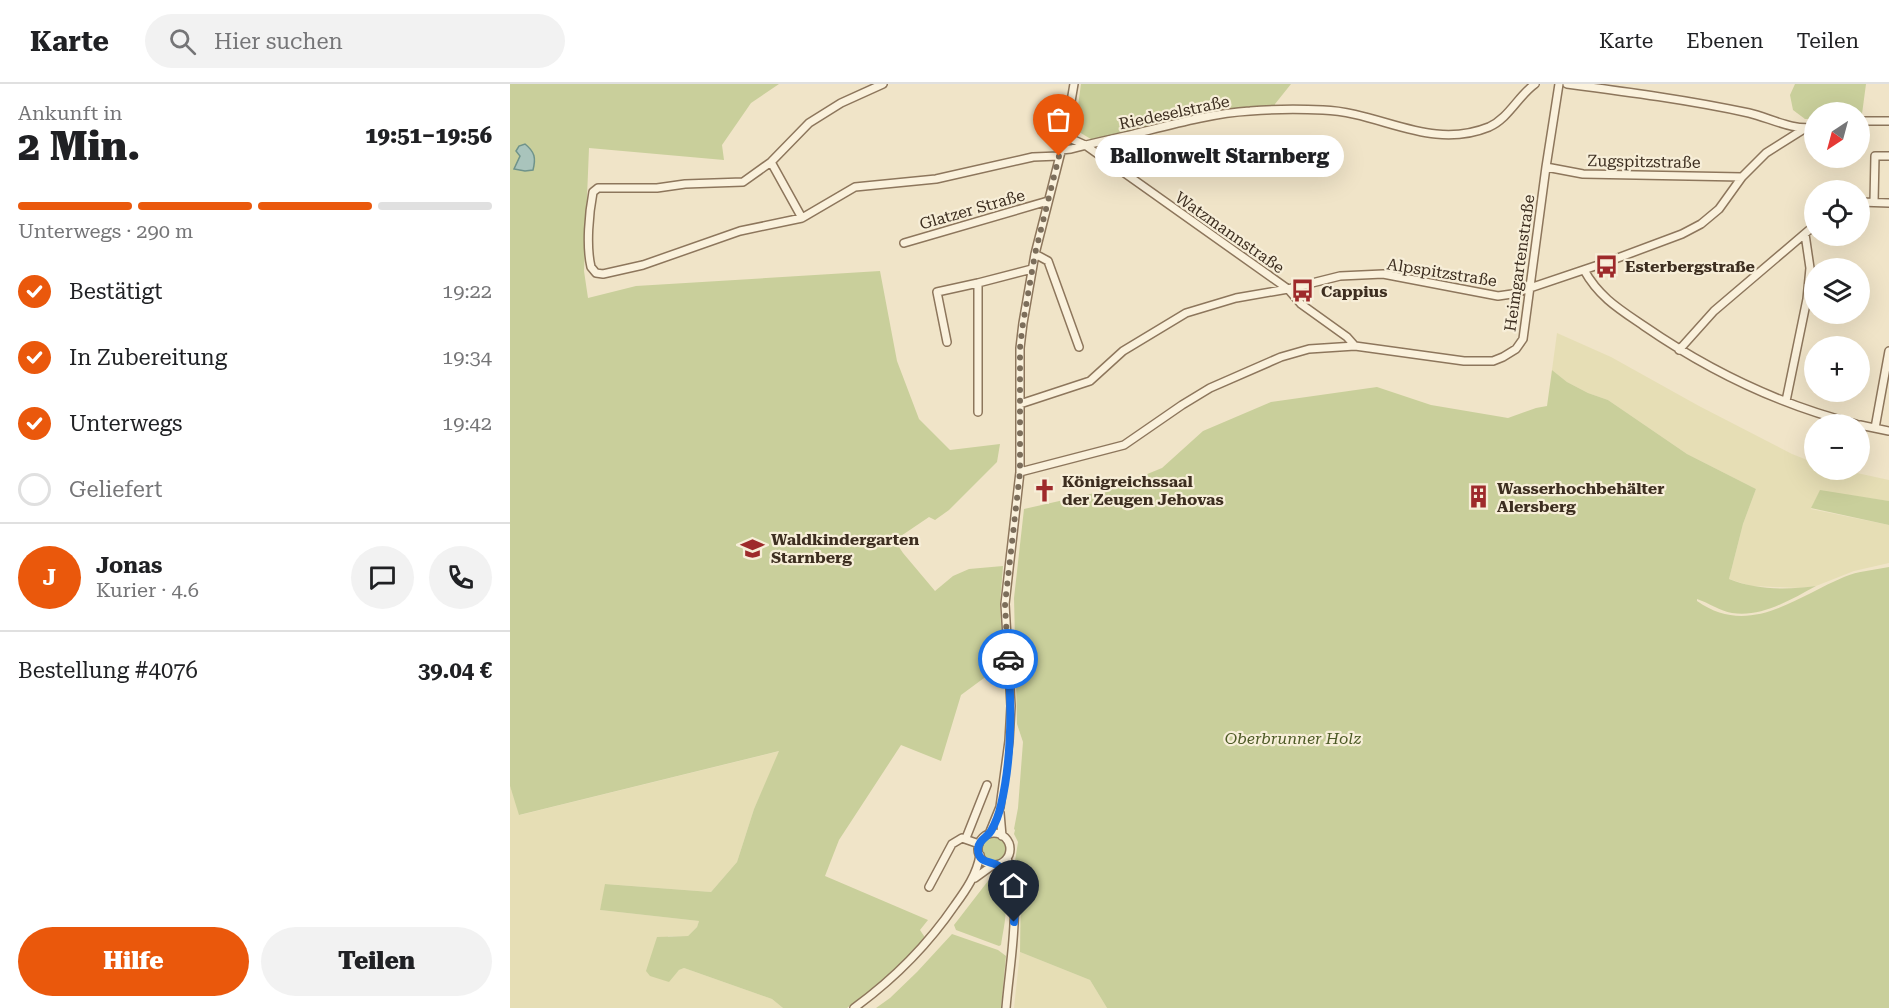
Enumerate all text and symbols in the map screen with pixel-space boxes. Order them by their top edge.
search box [145,14,565,68]
text: Karte [30,25,109,58]
icon: search [166,25,199,58]
text: Hier suchen [214,29,343,54]
text: Karte [1599,29,1653,53]
text: Ebenen [1686,29,1764,53]
text: Teilen [1797,29,1859,53]
street label: Riedeselstraße [1117,91,1231,133]
pin [1033,94,1084,156]
text: Ankunft in [18,101,122,125]
north arrow [1804,102,1870,168]
map controls [1804,102,1870,480]
icon: bag [1042,103,1075,136]
text: 19:51–19:56 [365,123,492,148]
text: 2 Min. [18,124,140,170]
callout: Ballonwelt Starnberg [1095,135,1344,177]
text: Ballonwelt Starnberg [1110,144,1329,168]
street label: Zugspitzstraße [1587,151,1701,172]
button: locate [1804,180,1870,246]
street label: Glatzer Straße [917,185,1027,234]
street label: Watzmannstraße [1171,188,1288,277]
street label: Heimgartenstraße [1500,193,1539,333]
text: Unterwegs · 290 m [18,219,193,243]
bus stop icon: Esterbergstraße [1594,253,1620,279]
street label: Alpspitzstraße [1386,254,1499,291]
place label: Esterbergstraße [1625,257,1755,276]
button: layers [1804,258,1870,324]
icon: check [18,275,51,308]
bus stop icon: Cappius [1290,278,1316,304]
text: Bestätigt [69,279,162,304]
text: 19:22 [442,279,492,303]
place label: Cappius [1321,282,1387,301]
button: + [1804,336,1870,402]
icon: check [18,341,51,374]
text: In Zubereitung [69,345,227,370]
text: 19:34 [442,345,492,369]
icon: check [18,407,51,440]
text: Unterwegs [69,411,183,436]
text: 19:42 [442,411,492,435]
button: − [1804,414,1870,480]
place label: Königreichssaal der Zeugen Jehovas [1062,472,1224,509]
text: Geliefert [69,477,162,502]
church icon: Königreichssaal der Zeugen Jehovas [1031,477,1057,503]
place label: Wasserhochbehälter Alersberg [1497,479,1664,516]
building icon: Wasserhochbehälter Alersberg [1466,484,1492,510]
place label: Waldkindergarten Starnberg [771,530,919,567]
school or university icon: Waldkindergarten Starnberg [740,535,766,561]
button: chat [351,546,414,609]
button: phone [429,546,492,609]
text: Jonas [96,553,162,578]
text: J [43,565,56,590]
text: Kurier · 4.6 [96,578,199,602]
courier [978,629,1038,689]
icon: car [992,643,1025,676]
text: Bestellung #4076 [18,658,198,683]
text: 39.04 € [418,658,492,683]
park label: Oberbrunner Holz [1225,729,1361,748]
pin [988,860,1039,922]
icon: home [997,869,1030,902]
button: Hilfe [18,927,249,996]
button: Teilen [261,927,492,996]

